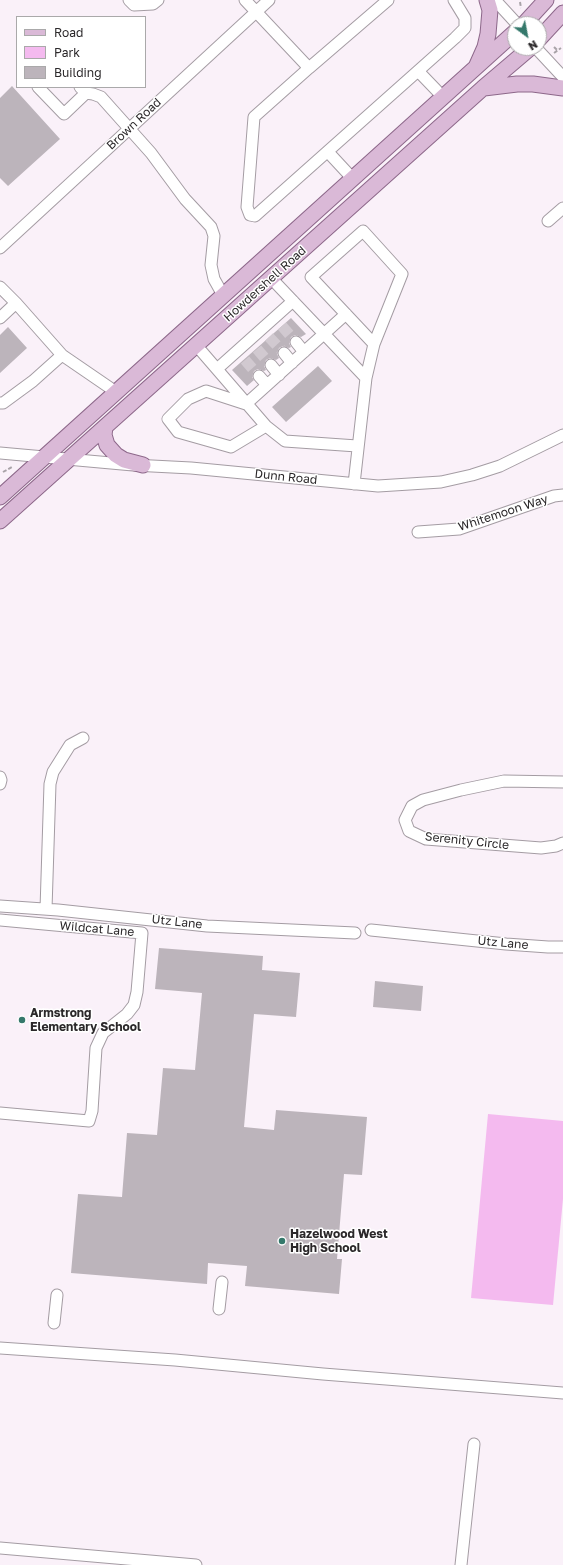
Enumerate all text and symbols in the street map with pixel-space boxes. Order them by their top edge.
legend [16,16,146,88]
north arrow [507,16,547,56]
text: Road [54,25,83,40]
text: N [526,38,540,53]
text: Park [54,45,80,60]
text: Building [54,65,102,80]
street label: Brown Road [104,95,164,153]
street label: Howdershell Road [221,243,309,325]
street label: Dunn Road [254,467,318,487]
street label: Whitemoon Way [456,492,550,534]
street label: Serenity Circle [424,829,510,853]
street label: Utz Lane [151,912,203,932]
street label: Wildcat Lane [59,919,135,939]
street label: Utz Lane [477,934,529,952]
place label: Armstrong Elementary School [30,1006,141,1034]
marker: Armstrong Elementary School [17,1015,27,1025]
place label: Hazelwood West High School [290,1227,388,1255]
marker: Hazelwood West High School [277,1236,287,1246]

